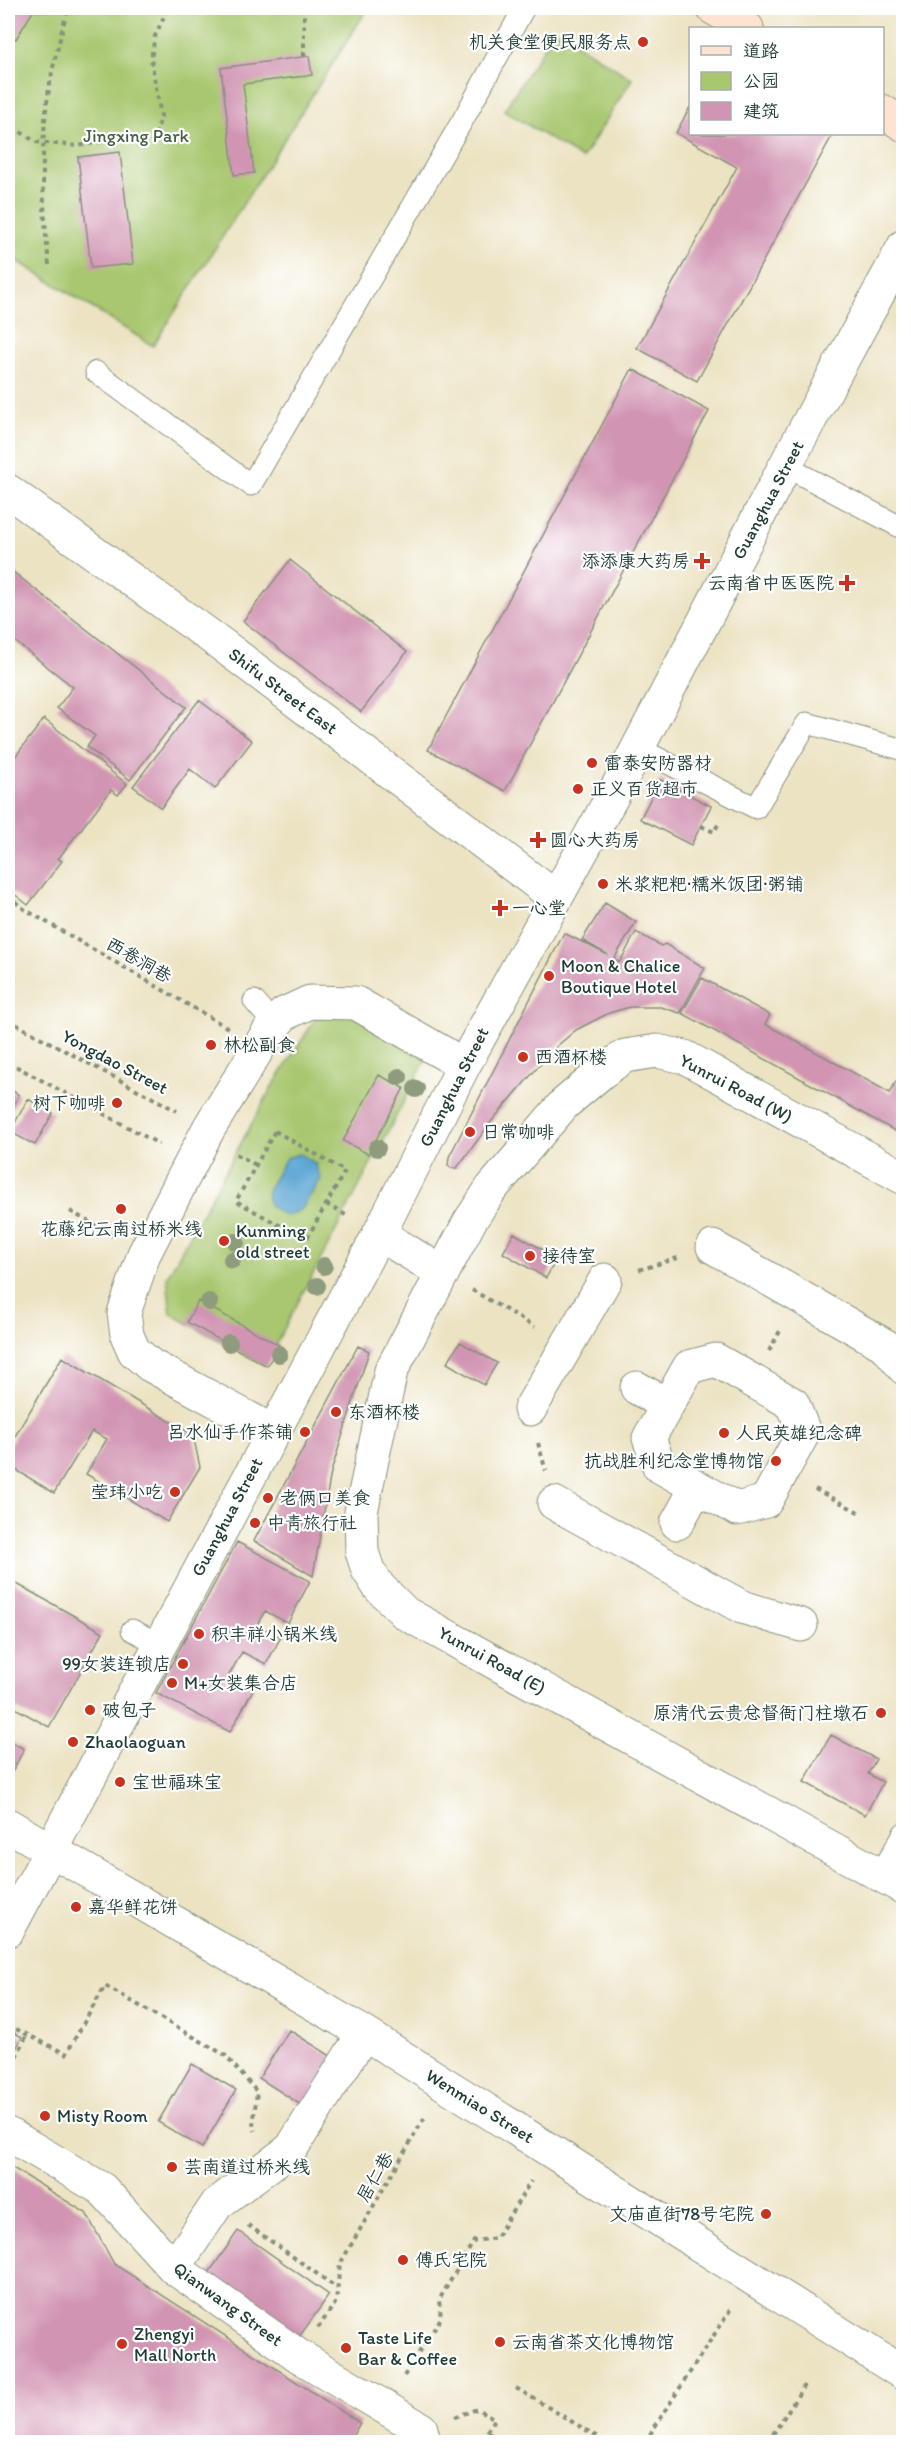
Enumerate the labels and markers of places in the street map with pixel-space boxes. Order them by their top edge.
place label: 机关食堂便民服务点 [469,31,631,53]
marker: 机关食堂便民服务点 [636,35,650,49]
place label: 添添康大药房 [582,550,690,572]
marker: 添添康大药房 [695,554,709,568]
place label: 云南省中医医院 [708,572,834,594]
marker: 云南省中医医院 [838,574,856,592]
place label: 雷泰安防器材 [604,752,712,774]
marker: 雷泰安防器材 [585,756,599,770]
place label: 正义百货超市 [590,778,698,800]
marker: 正义百货超市 [571,782,585,796]
place label: 圆心大药房 [550,829,640,851]
marker: 圆心大药房 [531,833,545,847]
place label: 米浆粑粑·糯米饭团·粥铺 [615,873,804,895]
marker: 米浆粑粑·糯米饭团·粥铺 [596,877,610,891]
place label: 一心堂 [512,897,566,919]
marker: 一心堂 [493,901,507,915]
place label: Moon & Chalice Boutique Hotel [561,955,680,998]
marker: Moon & Chalice Boutique Hotel [542,969,556,983]
place label: 林松副食 [223,1034,295,1056]
marker: 林松副食 [204,1038,218,1052]
place label: 西酒杯楼 [535,1046,607,1068]
marker: 西酒杯楼 [516,1050,530,1064]
place label: 树下咖啡 [33,1092,105,1114]
marker: 树下咖啡 [110,1096,124,1110]
place label: 日常咖啡 [482,1121,554,1143]
marker: 日常咖啡 [463,1125,477,1139]
marker: 花藤纪云南过桥米线 [114,1202,128,1216]
place label: 花藤纪云南过桥米线 [40,1218,202,1240]
place label: Kunming old street [236,1220,310,1263]
marker: Kunming old street [217,1234,231,1248]
place label: 接待室 [542,1245,596,1267]
marker: 接待室 [523,1249,537,1263]
place label: 东酒杯楼 [348,1401,420,1423]
marker: 东酒杯楼 [329,1405,343,1419]
place label: 吕水仙手作茶铺 [167,1421,293,1443]
place label: 人民英雄纪念碑 [736,1422,862,1444]
marker: 吕水仙手作茶铺 [298,1425,312,1439]
marker: 人民英雄纪念碑 [717,1426,731,1440]
place label: 抗战胜利纪念堂博物馆 [584,1450,764,1472]
marker: 抗战胜利纪念堂博物馆 [769,1454,783,1468]
place label: 莹玮小吃 [91,1481,163,1503]
marker: 莹玮小吃 [168,1485,182,1499]
place label: 老俩口美食 [280,1487,370,1509]
marker: 老俩口美食 [261,1491,275,1505]
place label: 中青旅行社 [267,1512,357,1534]
marker: 中青旅行社 [248,1516,262,1530]
place label: 积丰祥小锅米线 [211,1623,337,1645]
marker: 积丰祥小锅米线 [192,1627,206,1641]
place label: 99女装连锁店 [62,1653,171,1675]
marker: 99女装连锁店 [176,1657,190,1671]
place label: M+女装集合店 [184,1672,298,1694]
marker: M+女装集合店 [165,1676,179,1690]
place label: 破包子 [102,1699,156,1721]
place label: 原清代云贵总督衙门柱墩石 [653,1702,869,1724]
marker: 破包子 [83,1703,97,1717]
marker: 原清代云贵总督衙门柱墩石 [874,1706,888,1720]
place label: Zhaolaoguan [85,1731,186,1753]
marker: Zhaolaoguan [66,1735,80,1749]
place label: 宝世福珠宝 [132,1771,222,1793]
marker: 宝世福珠宝 [113,1775,127,1789]
place label: 嘉华鲜花饼 [88,1896,178,1918]
marker: 嘉华鲜花饼 [69,1900,83,1914]
place label: Misty Room [57,2105,148,2127]
marker: Misty Room [38,2109,52,2123]
place label: 芸南道过桥米线 [184,2156,310,2178]
marker: 芸南道过桥米线 [165,2160,179,2174]
place label: 文庙直街78号宅院 [609,2203,754,2225]
marker: 文庙直街78号宅院 [759,2207,773,2221]
place label: 傅氏宅院 [415,2249,487,2271]
marker: 傅氏宅院 [396,2253,410,2267]
place label: Zhengyi Mall North [134,2323,216,2366]
place label: Taste Life Bar & Coffee [358,2327,457,2370]
place label: 云南省茶文化博物馆 [512,2331,674,2353]
marker: 云南省茶文化博物馆 [493,2335,507,2349]
marker: Zhengyi Mall North [115,2337,129,2351]
marker: Taste Life Bar & Coffee [339,2341,353,2355]

